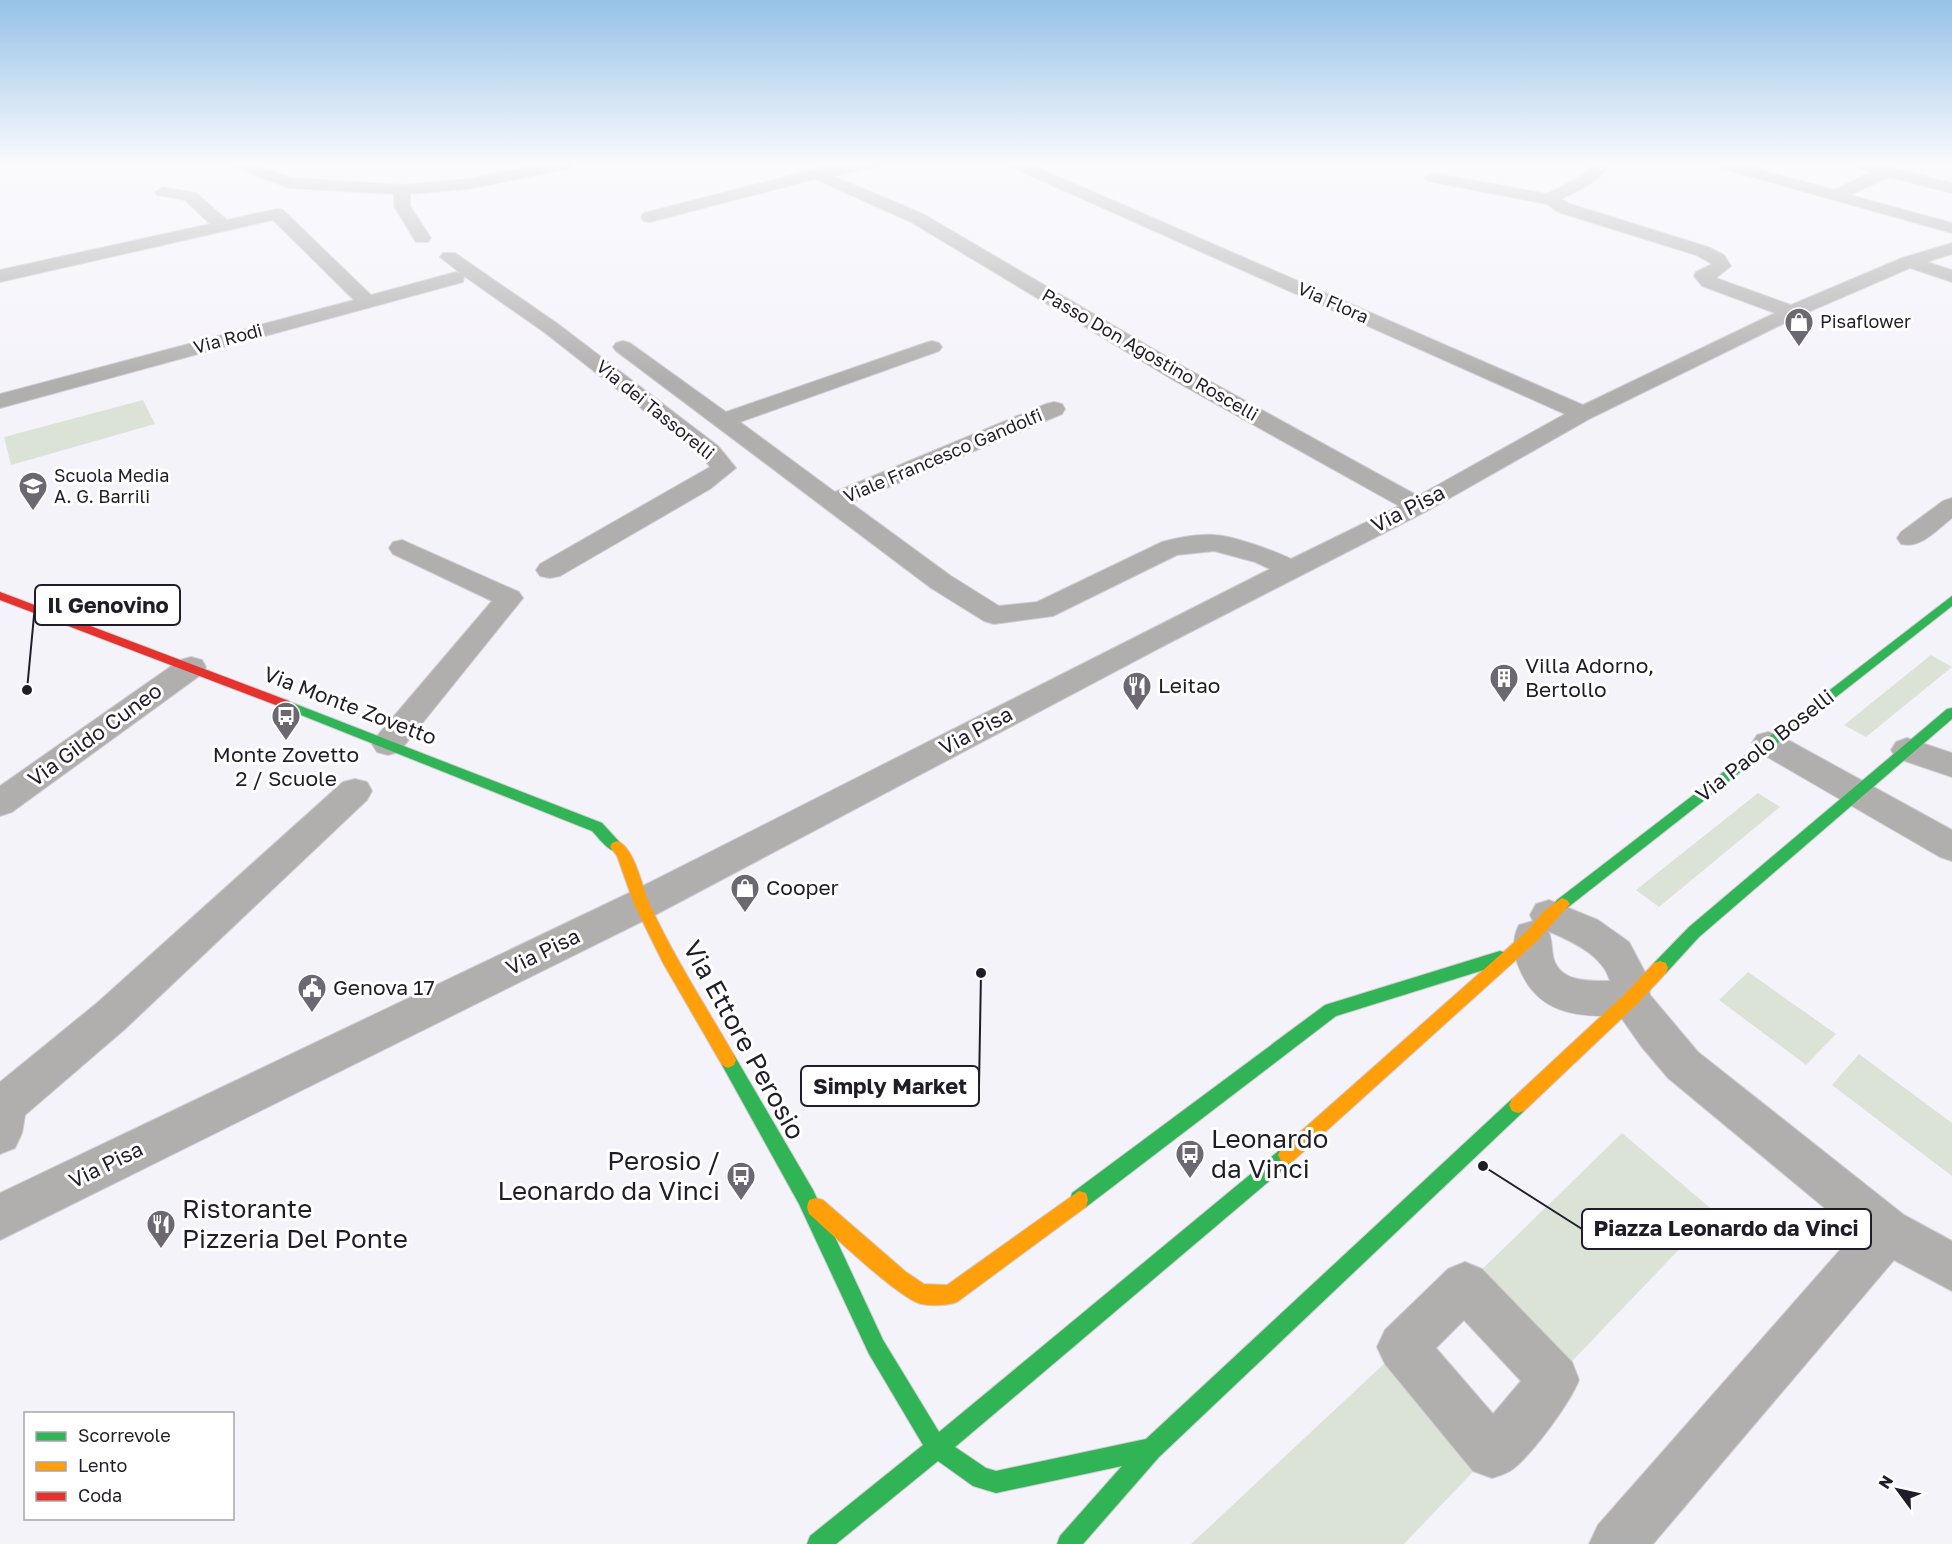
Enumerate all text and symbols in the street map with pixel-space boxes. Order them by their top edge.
street label: Via Flora [1294,277,1372,328]
street label: Passo Don Agostino Roscelli [1039,283,1262,425]
shop icon: Pisaflower [1783,306,1815,348]
place label: Pisaflower [1820,310,1911,332]
street label: Via Rodi [191,318,265,358]
street label: Via dei Tassorelli [592,355,719,464]
street label: Viale Francesco Gandolfi [840,403,1045,507]
place label: Scuola Media A. G. Barrili [54,464,169,507]
school or university icon: Scuola Media A. G. Barrili [17,470,49,512]
street label: Via Pisa [1366,479,1449,538]
callout: Il Genovino [35,585,180,625]
text: Il Genovino [47,591,169,618]
place label: Villa Adorno, Bertollo [1525,652,1654,702]
street label: Via Monte Zovetto [260,660,440,750]
building icon: Villa Adorno, Bertollo [1488,662,1520,704]
restaurant icon: Leitao [1121,670,1153,712]
place label: Leitao [1158,672,1220,698]
street label: Via Gildo Cuneo [22,677,166,791]
street label: Via Paolo Boselli [1690,683,1839,807]
bus stop icon: Monte Zovetto 2 / Scuole [270,700,302,742]
street label: Via Pisa [934,700,1017,760]
place label: Monte Zovetto 2 / Scuole [213,741,359,791]
shop icon: Cooper [729,872,761,914]
place label: Cooper [766,874,839,900]
street label: Via Pisa [501,922,584,980]
street label: Via Ettore Perosio [677,935,812,1145]
public building icon: Genova 17 [296,972,328,1014]
place label: Genova 17 [333,974,435,1000]
callout: Simply Market [801,1066,979,1106]
text: Simply Market [813,1072,967,1099]
place label: Leonardo da Vinci [1211,1123,1328,1184]
street label: Via Pisa [64,1135,147,1193]
bus stop icon: Leonardo da Vinci [1174,1138,1206,1180]
place label: Perosio / Leonardo da Vinci [497,1145,720,1206]
bus stop icon: Perosio / Leonardo da Vinci [725,1160,757,1202]
place label: Ristorante Pizzeria Del Ponte [182,1193,408,1254]
restaurant icon: Ristorante Pizzeria Del Ponte [145,1208,177,1250]
callout: Piazza Leonardo da Vinci [1582,1209,1871,1249]
text: Piazza Leonardo da Vinci [1593,1214,1859,1241]
legend [24,1412,234,1520]
text: Scorrevole [78,1424,171,1446]
text: Lento [78,1454,127,1476]
north arrow [1868,1460,1928,1520]
text: N [1874,1471,1897,1492]
text: Coda [78,1484,122,1506]

